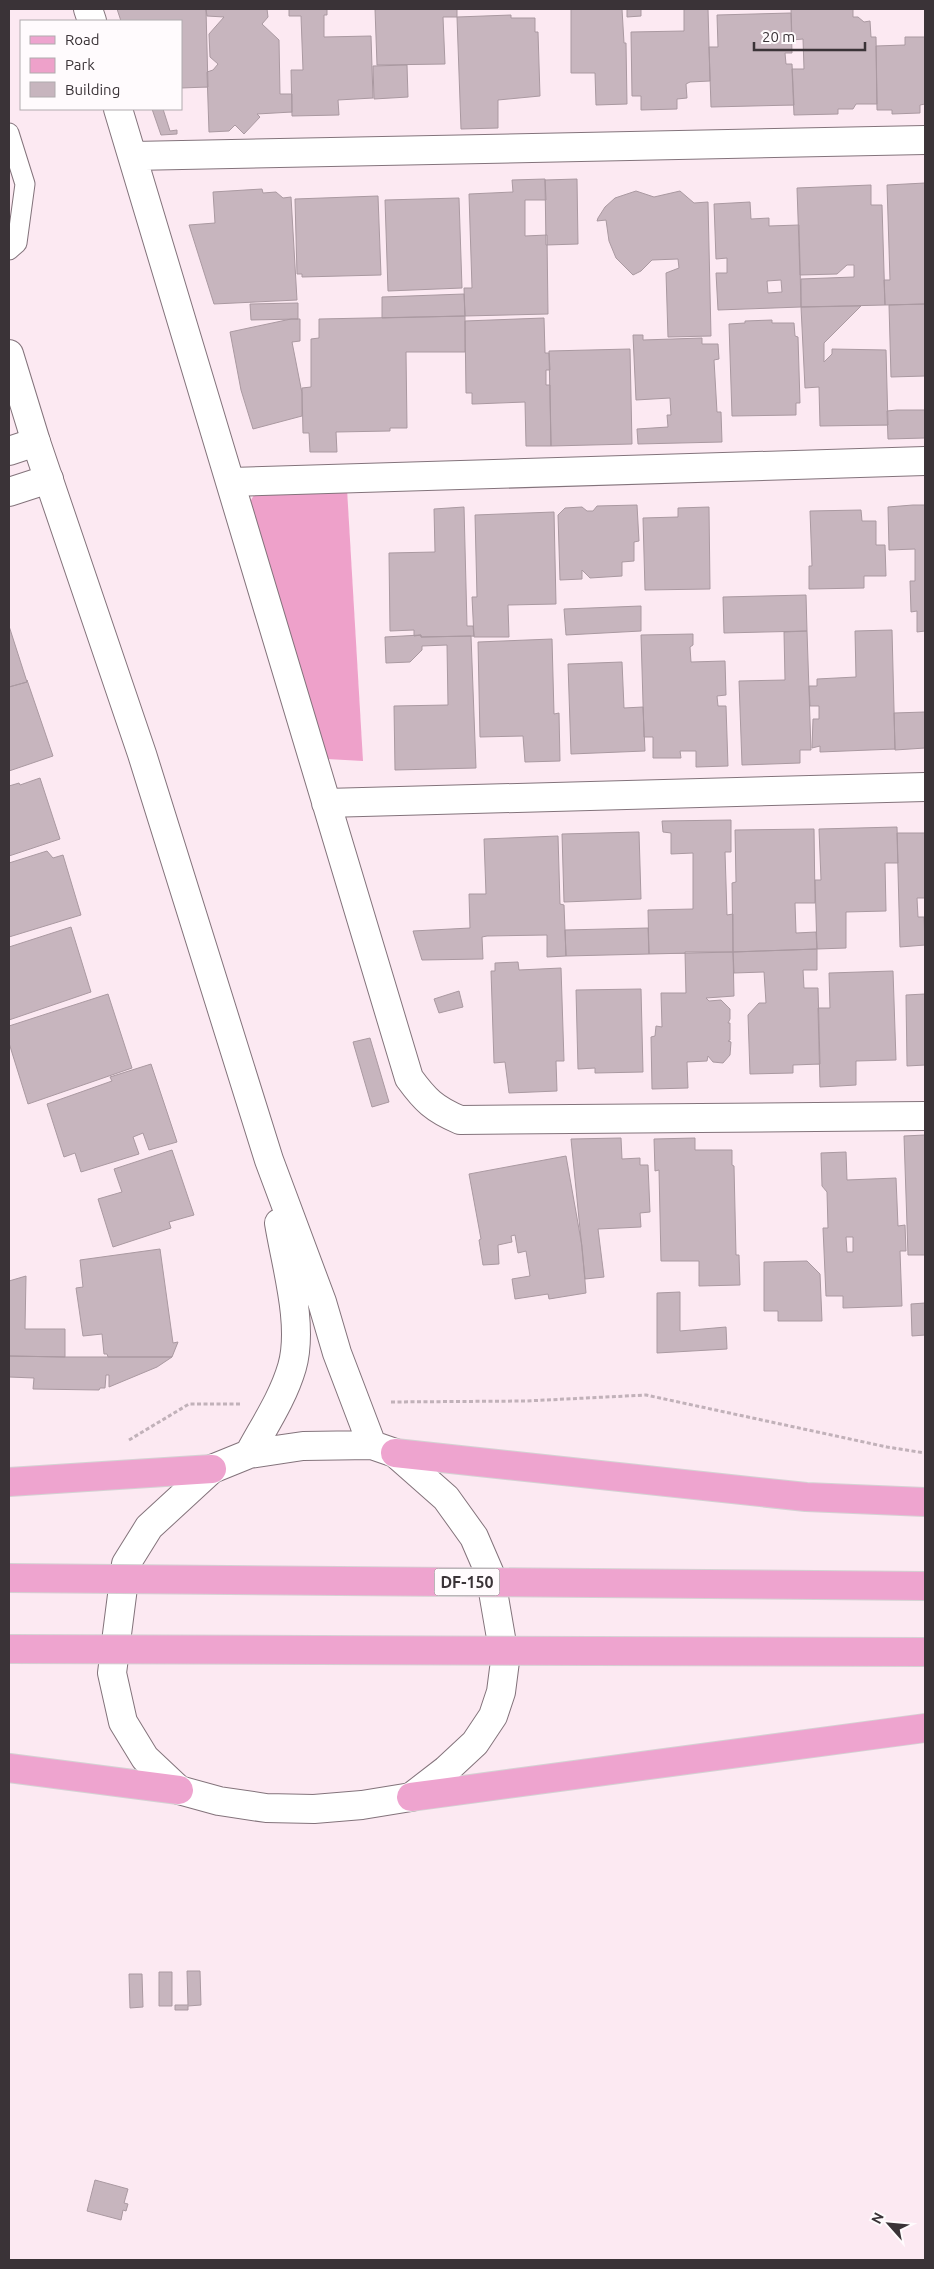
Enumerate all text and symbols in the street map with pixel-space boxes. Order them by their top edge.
legend [20,20,182,110]
scale bar [754,20,865,52]
text: 20 m [762,28,795,45]
text: Road [65,31,100,48]
text: Park [65,56,95,73]
text: Building [65,81,120,98]
road number: DF-150 [434,1568,500,1595]
north arrow [864,2199,914,2249]
text: N [868,2210,887,2226]

